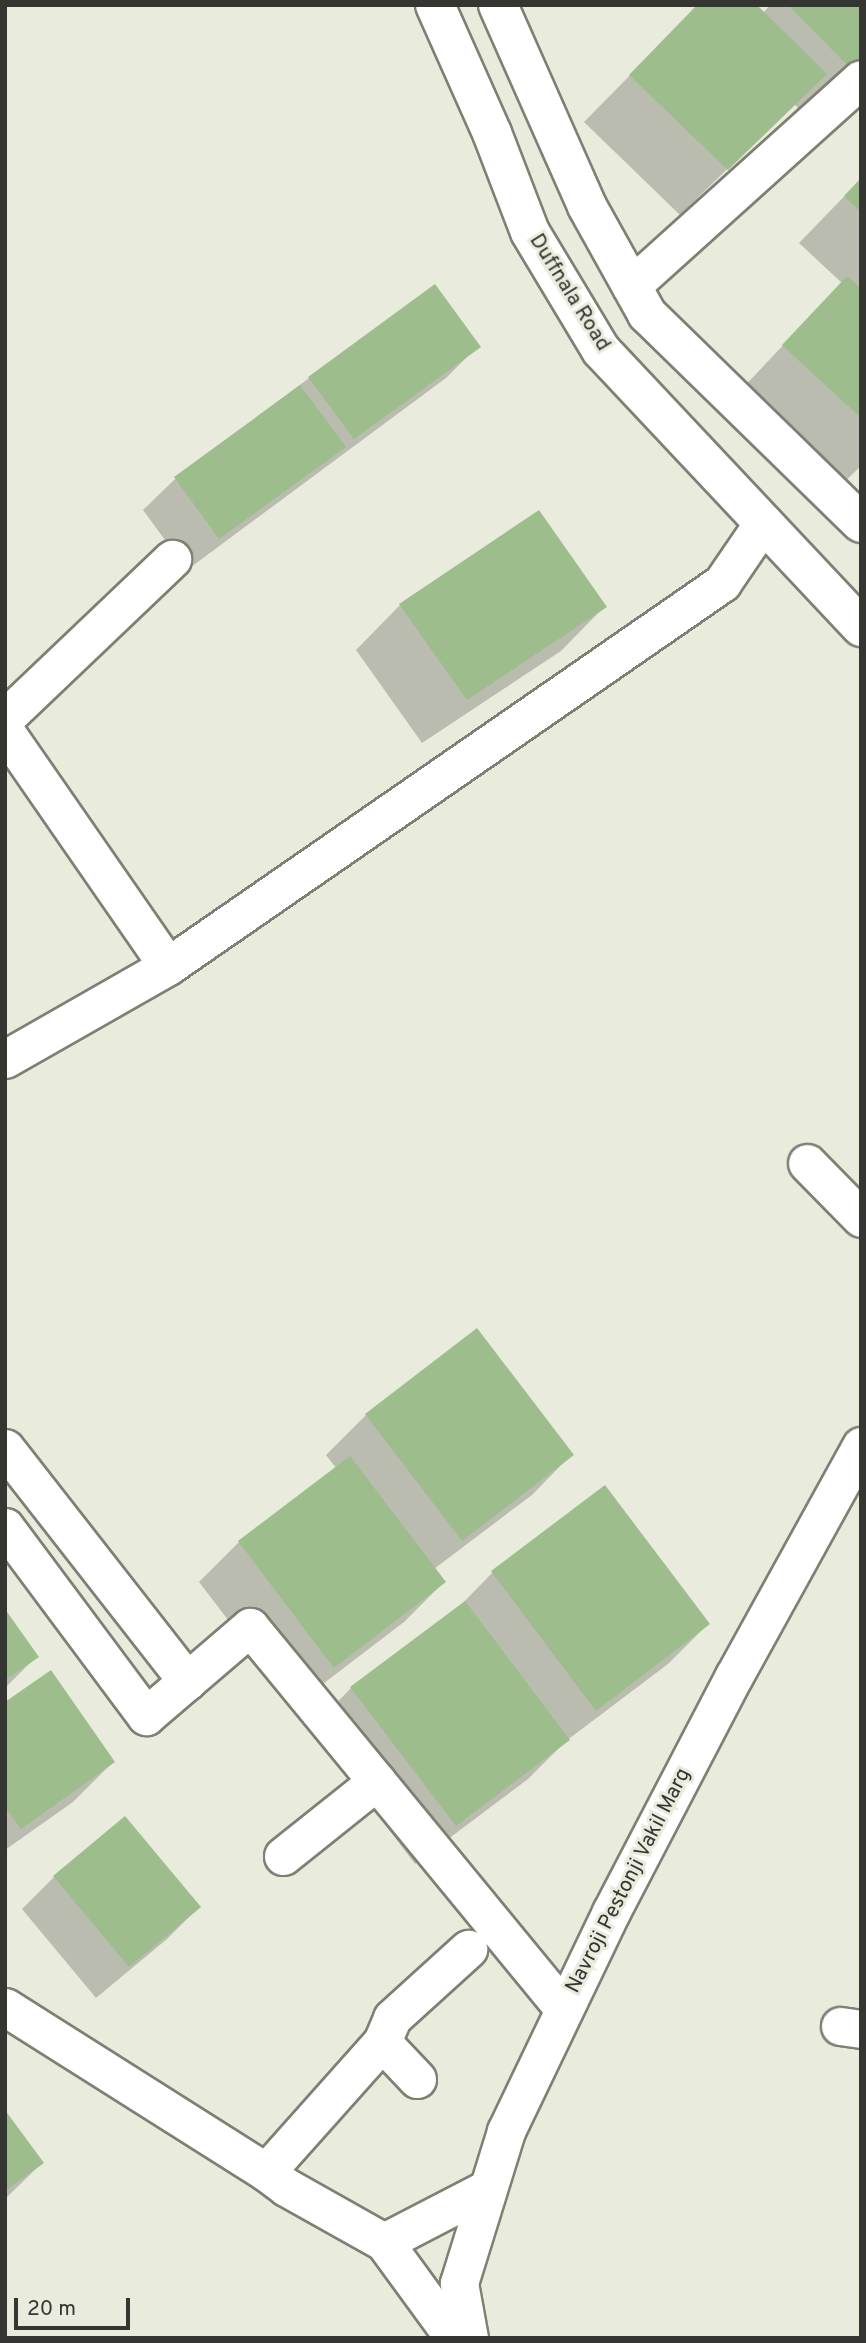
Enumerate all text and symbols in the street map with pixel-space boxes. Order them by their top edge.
street label: Duffnala Road [523,230,615,356]
street label: Navroji Pestonji Vakil Marg [561,1764,697,1998]
scale bar [18,2284,133,2328]
text: 20 m [27,2296,76,2323]

